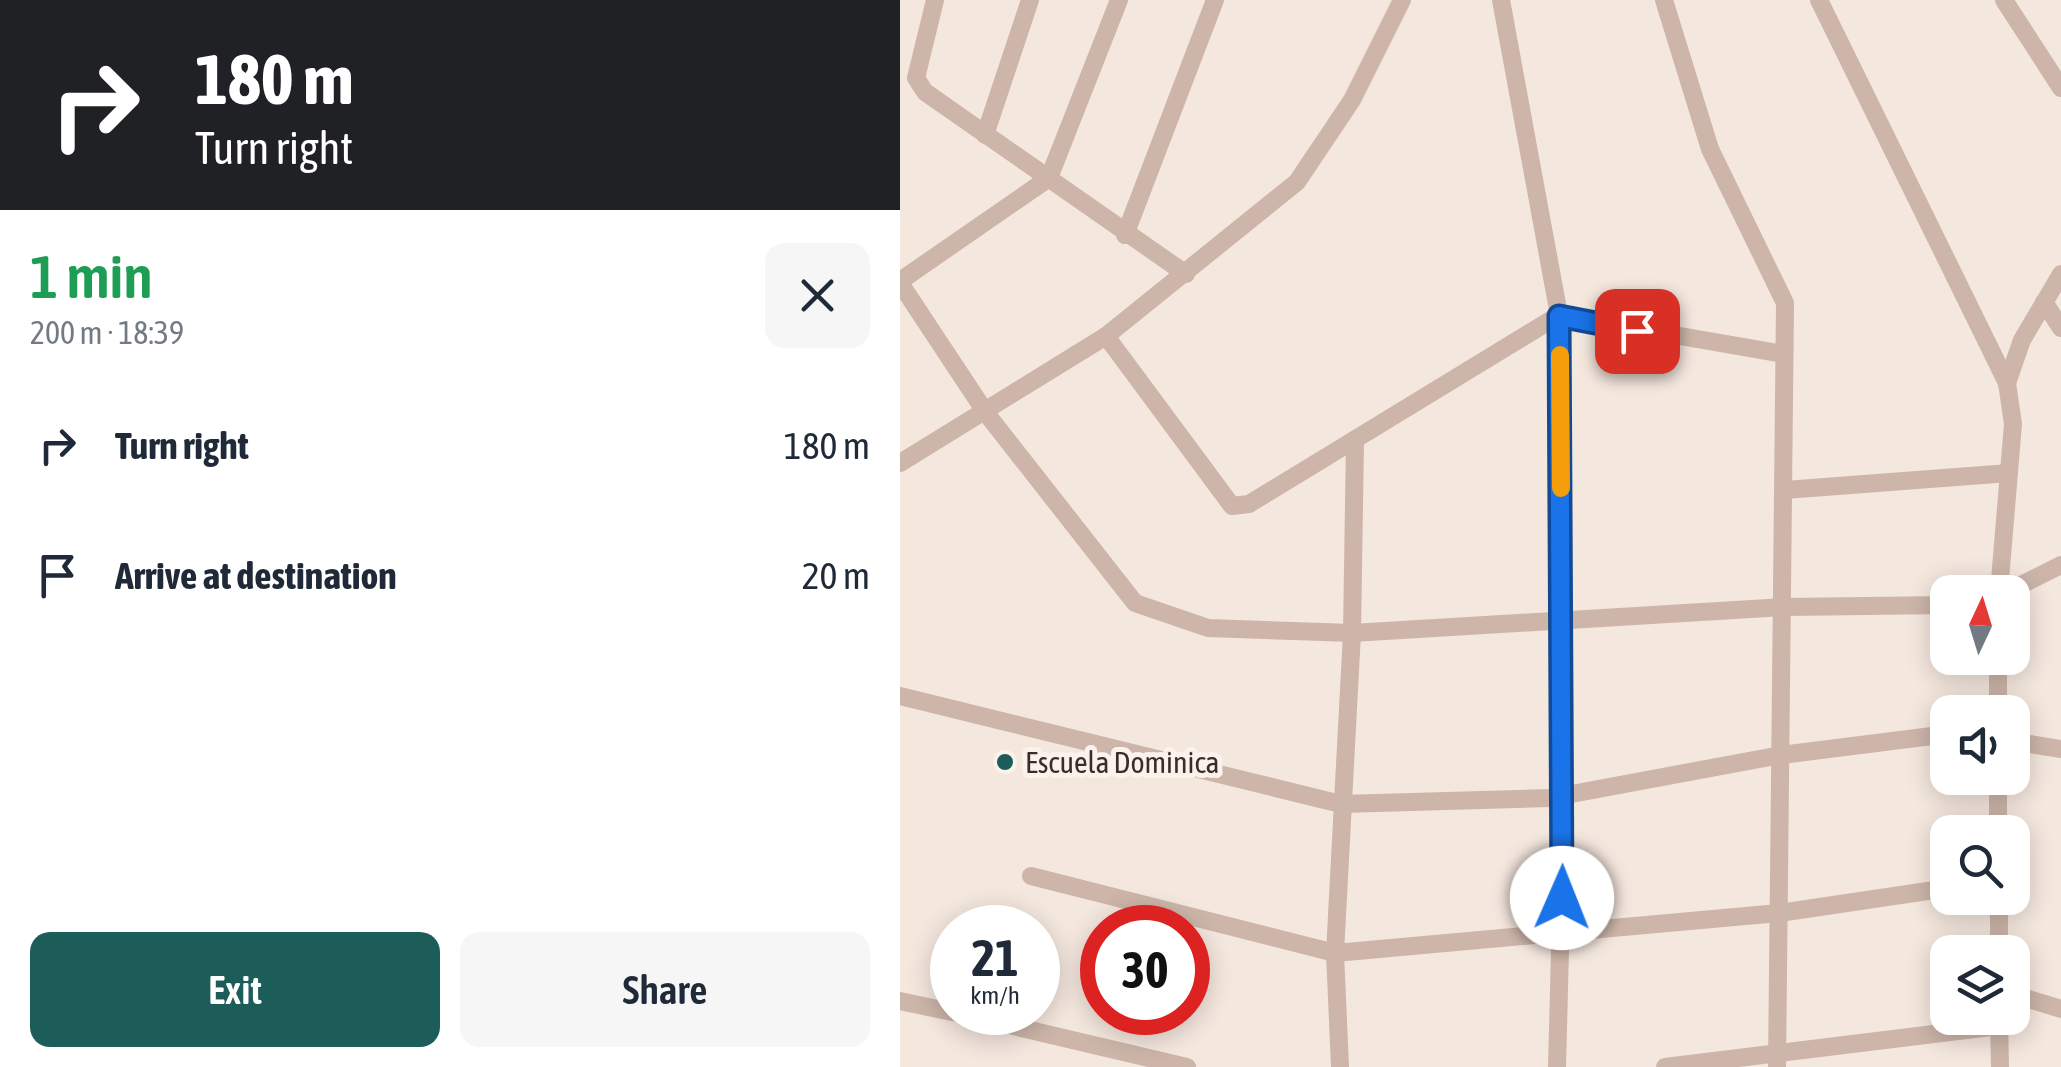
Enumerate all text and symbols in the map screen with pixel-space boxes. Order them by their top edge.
text: 180 m [195,39,354,119]
icon: right [30,40,160,170]
text: Turn right [195,122,353,174]
text: 1 min [30,242,153,311]
button: close [765,243,870,348]
pin [1595,289,1680,374]
icon: arrive [1610,304,1665,359]
text: 200 m · 18:39 [30,314,184,351]
icon: right [30,418,85,473]
text: Turn right [115,424,249,467]
text: 180 m [784,424,870,467]
icon: arrive [30,548,85,603]
text: Arrive at destination [115,554,397,597]
text: 20 m [802,554,870,597]
north arrow [1930,575,2030,675]
map controls [1930,575,2030,1035]
button: sound [1930,695,2030,795]
place label: Escuela Dominica [1025,745,1220,779]
marker: Escuela Dominica [994,751,1016,773]
button: search [1930,815,2030,915]
position arrow [1510,846,1614,950]
speed limit sign: 30 [1080,905,1210,1035]
text: 21 [971,929,1018,987]
button: Exit [30,932,440,1047]
button: Share [460,932,870,1047]
button: layers [1930,935,2030,1035]
text: km/h [970,981,1020,1009]

